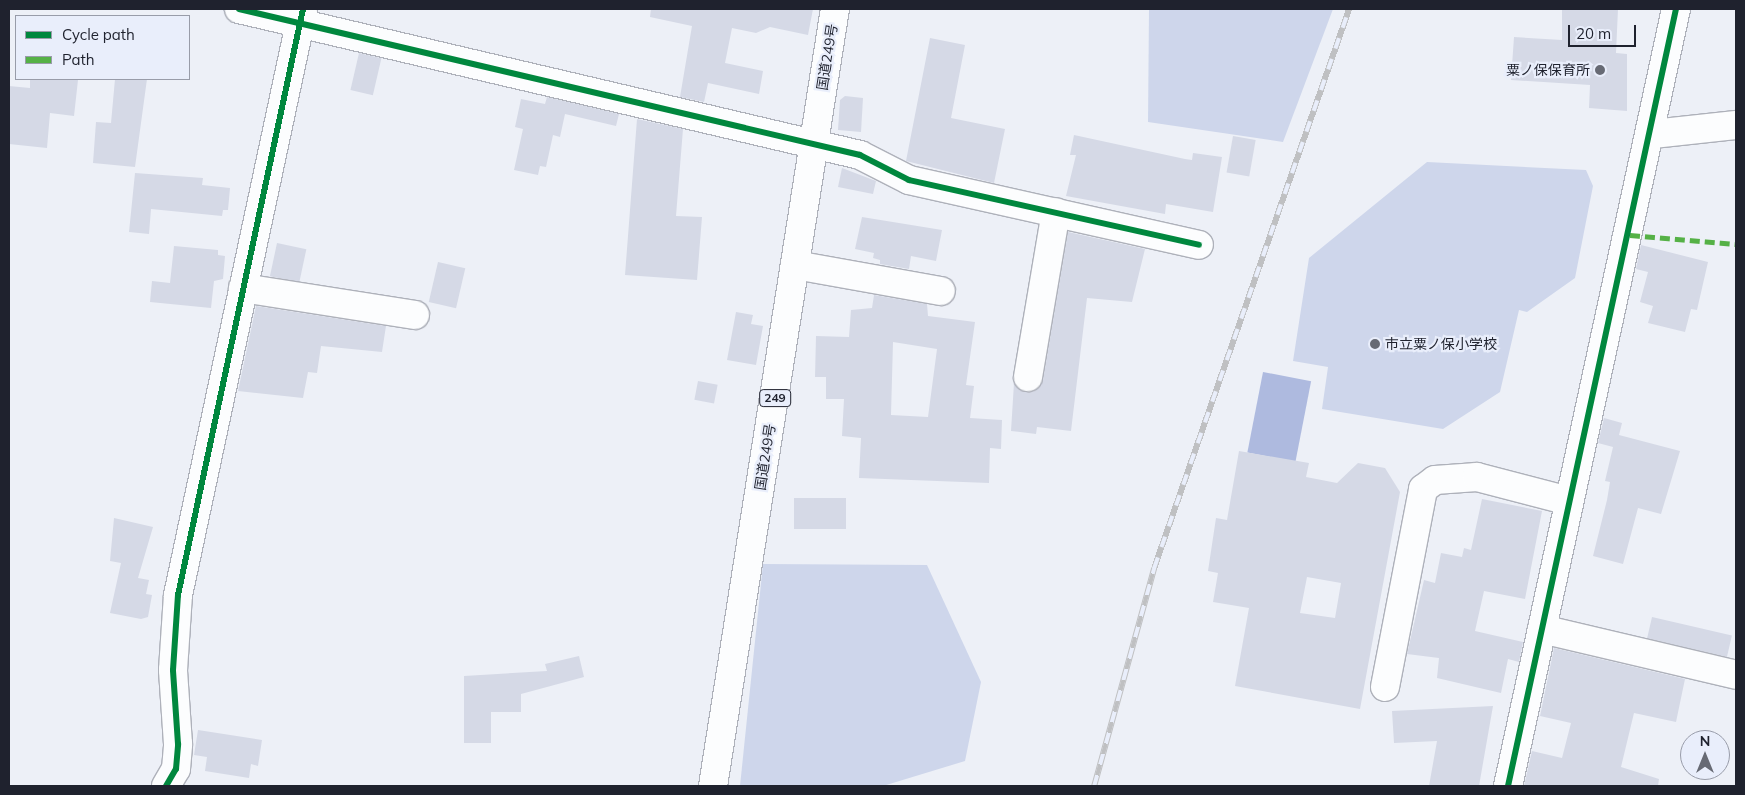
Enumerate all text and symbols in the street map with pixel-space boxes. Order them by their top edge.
legend [15,15,190,80]
scale bar [1570,15,1638,47]
street label: 国道249号 [813,22,841,92]
text: 20 m [1576,24,1611,43]
text: Cycle path [62,25,135,44]
text: Path [62,50,94,69]
place label: 粟ノ保保育所 [1506,62,1590,78]
marker: 粟ノ保保育所 [1594,64,1606,76]
place label: 市立粟ノ保小学校 [1385,336,1497,352]
marker: 市立粟ノ保小学校 [1369,338,1381,350]
road number: 249 [759,388,791,408]
street label: 国道249号 [751,422,779,492]
north arrow [1680,730,1730,780]
text: N [1700,732,1710,750]

